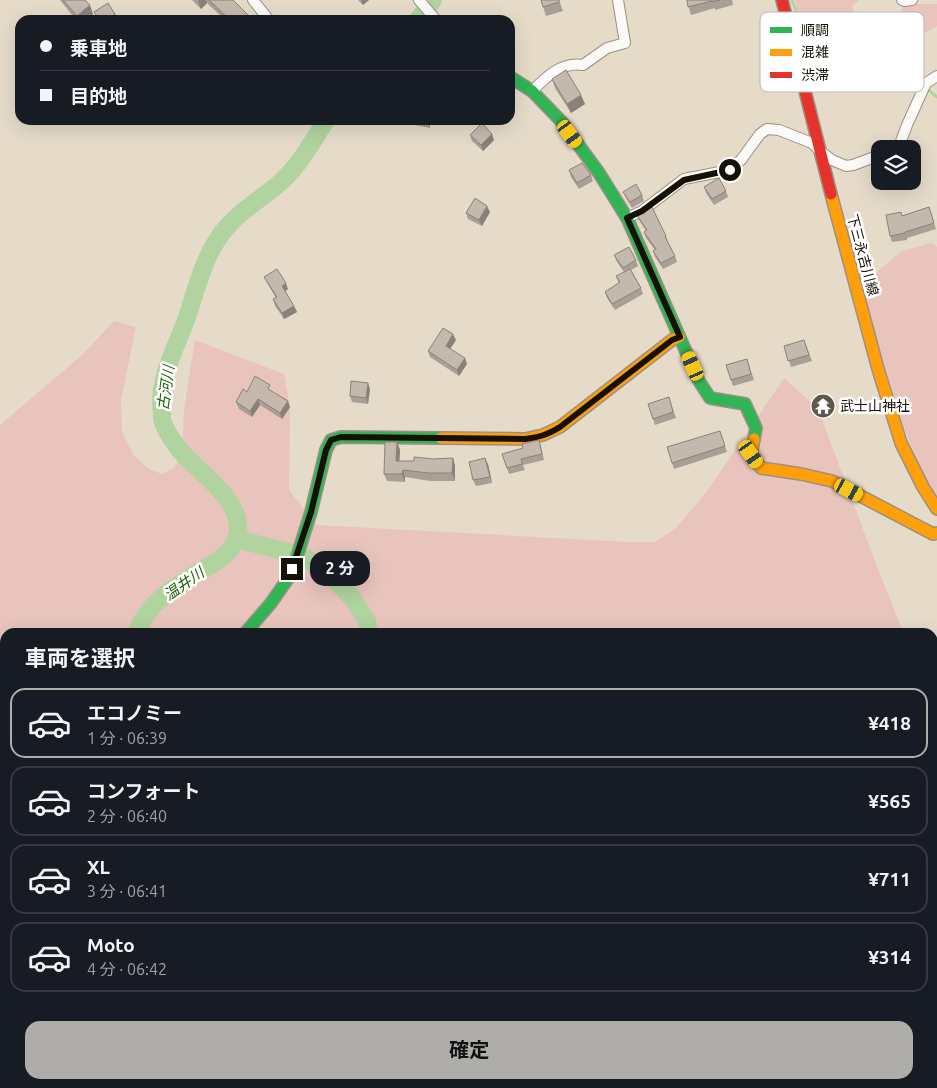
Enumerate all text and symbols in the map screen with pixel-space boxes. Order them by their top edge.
legend [760,12,924,92]
text: 順調 [801,22,829,38]
text: 乗車地 [70,37,127,59]
text: 混雑 [801,44,829,60]
text: 渋滞 [801,67,829,83]
text: 目的地 [70,85,127,107]
car [555,117,584,151]
map controls [871,140,921,190]
button: layers [871,140,921,190]
route start [719,159,741,181]
street label: 下三永吉川線 [844,212,882,298]
car [680,349,705,383]
water label: 古河川 [154,362,177,411]
temple icon: 武士山神社 [810,393,836,419]
place label: 武士山神社 [840,398,910,414]
car [736,437,765,471]
car [832,476,865,504]
callout: 2 分 [310,552,370,586]
route end [281,558,303,580]
text: 2 分 [326,559,354,577]
water label: 温井川 [160,563,209,603]
text: 車両を選択 [25,645,135,670]
icon: car [27,701,72,746]
text: エコノミー [87,702,182,724]
text: ¥418 [868,712,911,734]
text: 1 分 · 06:39 [87,729,167,747]
icon: car [27,779,72,824]
text: コンフォート [87,780,200,802]
text: ¥565 [868,790,911,812]
text: 2 分 · 06:40 [87,807,167,825]
text: XL [87,856,110,878]
icon: car [27,857,72,902]
text: ¥711 [868,868,911,890]
text: 3 分 · 06:41 [87,882,167,900]
text: Moto [87,934,135,956]
icon: car [27,935,72,980]
text: ¥314 [868,946,911,968]
text: 4 分 · 06:42 [87,960,167,978]
button: 確定 [25,1021,913,1079]

